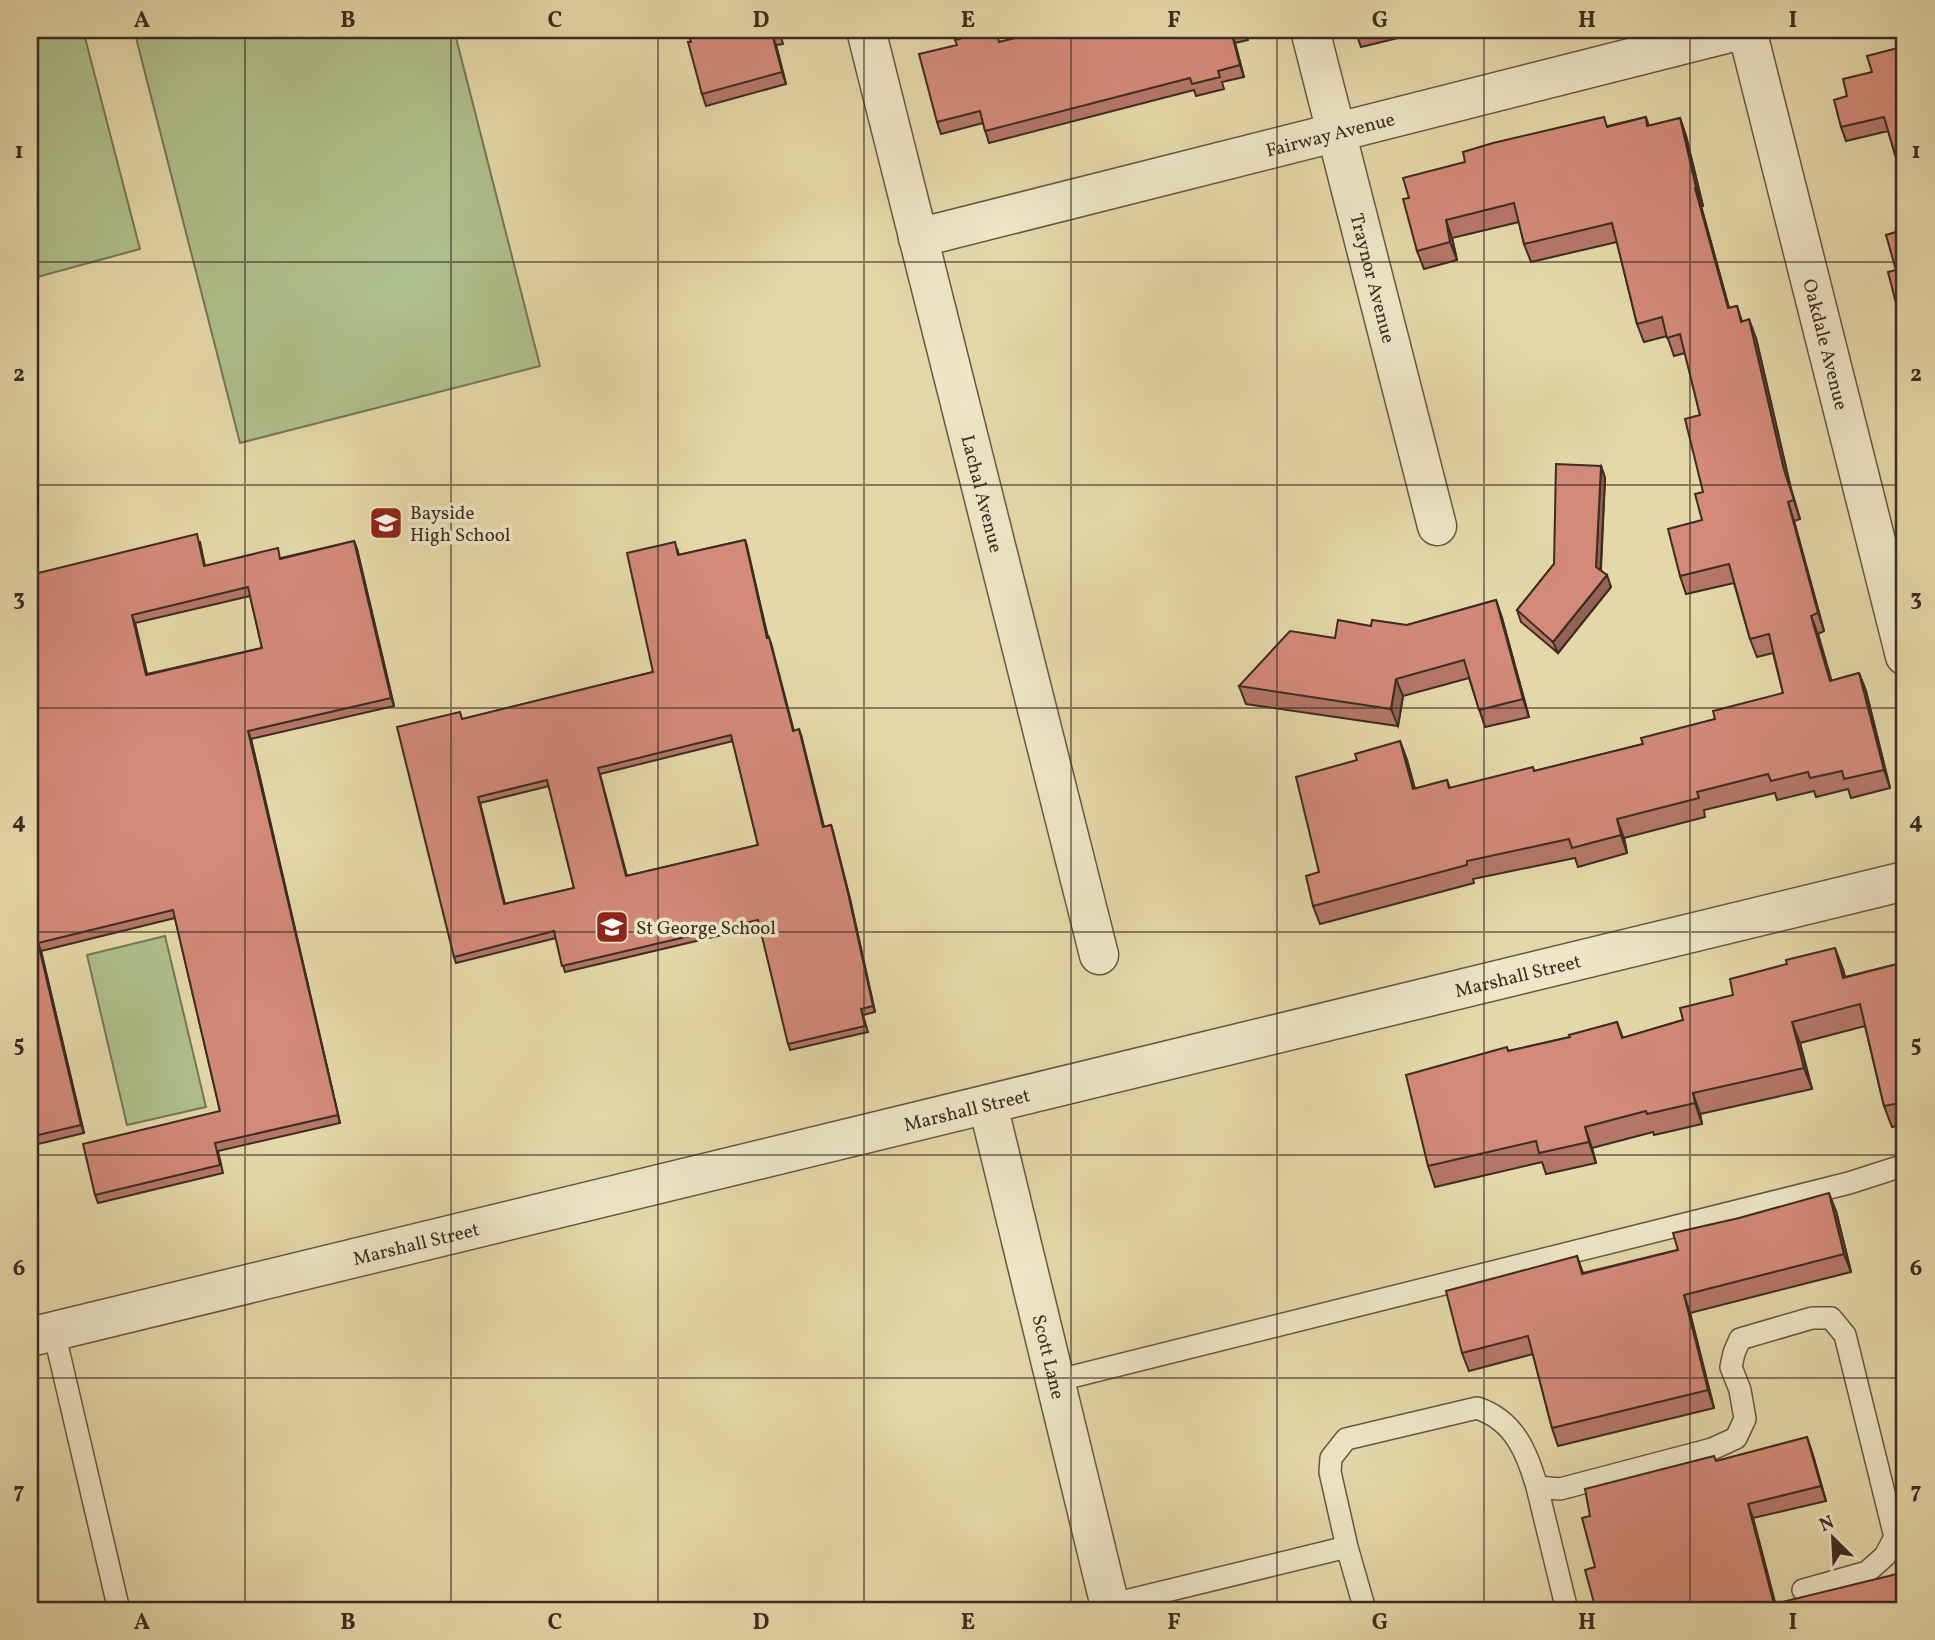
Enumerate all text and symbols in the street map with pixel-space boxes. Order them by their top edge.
text: A [134,5,150,37]
text: B [340,5,356,37]
text: C [548,5,562,37]
text: D [753,5,770,37]
text: E [961,5,975,37]
text: F [1167,5,1181,37]
text: G [1372,5,1388,37]
text: H [1578,5,1596,37]
text: I [1789,5,1797,37]
street label: Fairway Avenue [1263,107,1398,165]
text: 1 [14,136,24,168]
text: 1 [1911,136,1921,168]
street label: Traynor Avenue [1342,211,1401,346]
street label: Oakdale Avenue [1795,276,1853,413]
text: 2 [13,359,25,391]
text: 2 [1910,359,1922,391]
street label: Lachal Avenue [953,432,1008,556]
place label: Bayside High School [410,501,511,549]
school or university icon: Bayside High School [367,504,405,542]
text: 3 [13,583,25,615]
text: 3 [1910,583,1922,615]
text: 4 [12,806,26,838]
text: 4 [1909,806,1923,838]
school or university icon: St George School [593,908,631,946]
place label: St George School [636,916,776,942]
street label: Marshall Street [1452,949,1584,1005]
text: 5 [13,1029,25,1061]
text: 5 [1910,1029,1922,1061]
street label: Marshall Street [901,1083,1033,1139]
street label: Marshall Street [350,1217,482,1273]
text: 6 [13,1253,25,1285]
text: 6 [1910,1253,1922,1285]
street label: Scott Lane [1024,1312,1070,1402]
text: 7 [14,1476,25,1508]
text: 7 [1911,1476,1922,1508]
north arrow [1798,1504,1868,1574]
text: N [1815,1510,1839,1539]
text: A [134,1607,150,1639]
text: B [340,1607,356,1639]
text: C [548,1607,562,1639]
text: D [753,1607,770,1639]
text: E [961,1607,975,1639]
text: F [1167,1607,1181,1639]
text: G [1372,1607,1388,1639]
text: H [1578,1607,1596,1639]
text: I [1789,1607,1797,1639]

